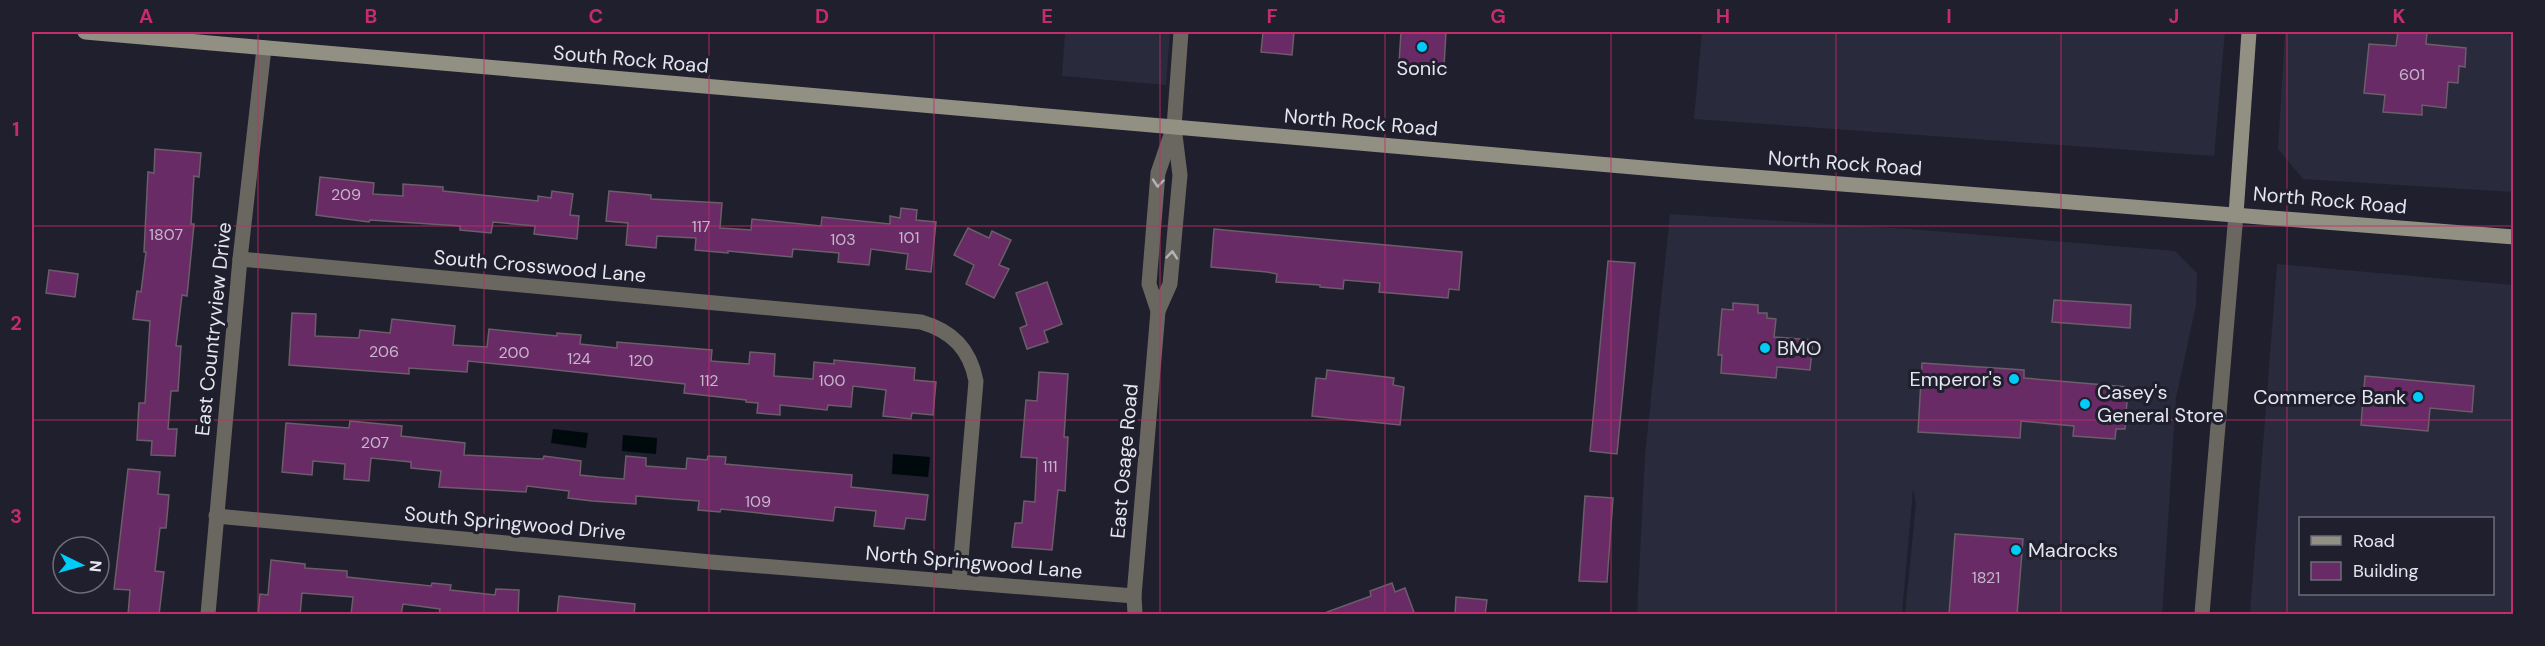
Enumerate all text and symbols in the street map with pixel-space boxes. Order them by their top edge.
text: A [139,3,153,29]
text: B [365,3,377,29]
text: C [589,3,603,29]
text: D [815,3,829,29]
text: E [1041,3,1053,29]
text: F [1266,3,1278,29]
text: G [1490,3,1506,29]
text: H [1716,3,1730,29]
text: I [1946,3,1952,29]
text: J [2169,3,2179,29]
text: K [2392,3,2406,29]
street label: South Rock Road [552,39,710,79]
marker: Sonic [1415,40,1429,54]
place label: Sonic [1396,55,1448,81]
house number: 601 [2399,64,2425,85]
street label: North Rock Road [1283,102,1439,142]
text: 1 [12,116,20,142]
street label: North Rock Road [1767,145,1923,181]
one-way arrow [1152,179,1165,188]
street label: North Rock Road [2252,180,2408,220]
house number: 209 [331,184,361,205]
house number: 117 [692,216,710,237]
street label: East Countryview Drive [189,221,237,437]
house number: 1807 [149,224,183,245]
house number: 101 [899,227,919,248]
house number: 103 [830,229,856,250]
street label: South Crosswood Lane [433,244,647,288]
one-way arrow [1165,251,1178,260]
text: 2 [10,310,22,336]
place label: BMO [1777,335,1821,361]
house number: 206 [369,341,399,362]
marker: BMO [1758,341,1772,355]
house number: 200 [499,342,530,363]
house number: 124 [567,348,591,369]
house number: 120 [629,350,654,371]
place label: Emperor's [1910,366,2002,392]
house number: 112 [699,370,719,391]
house number: 100 [819,370,845,391]
marker: Emperor's [2007,372,2021,386]
place label: Casey's General Store [2097,379,2224,428]
street label: East Osage Road [1104,382,1144,540]
place label: Commerce Bank [2253,384,2406,410]
marker: Commerce Bank [2411,390,2425,404]
marker: Casey's General Store [2078,397,2092,411]
house number: 207 [361,432,389,453]
house number: 111 [1043,456,1057,477]
house number: 109 [745,491,771,512]
street label: South Springwood Drive [403,500,627,546]
text: 3 [10,503,22,529]
legend [2299,517,2494,595]
text: Road [2353,529,2395,553]
north arrow [51,535,111,595]
place label: Madrocks [2028,537,2118,563]
street label: North Springwood Lane [865,540,1083,584]
marker: Madrocks [2009,543,2023,557]
text: Building [2353,559,2418,583]
text: N [84,560,106,573]
house number: 1821 [1972,567,2000,588]

